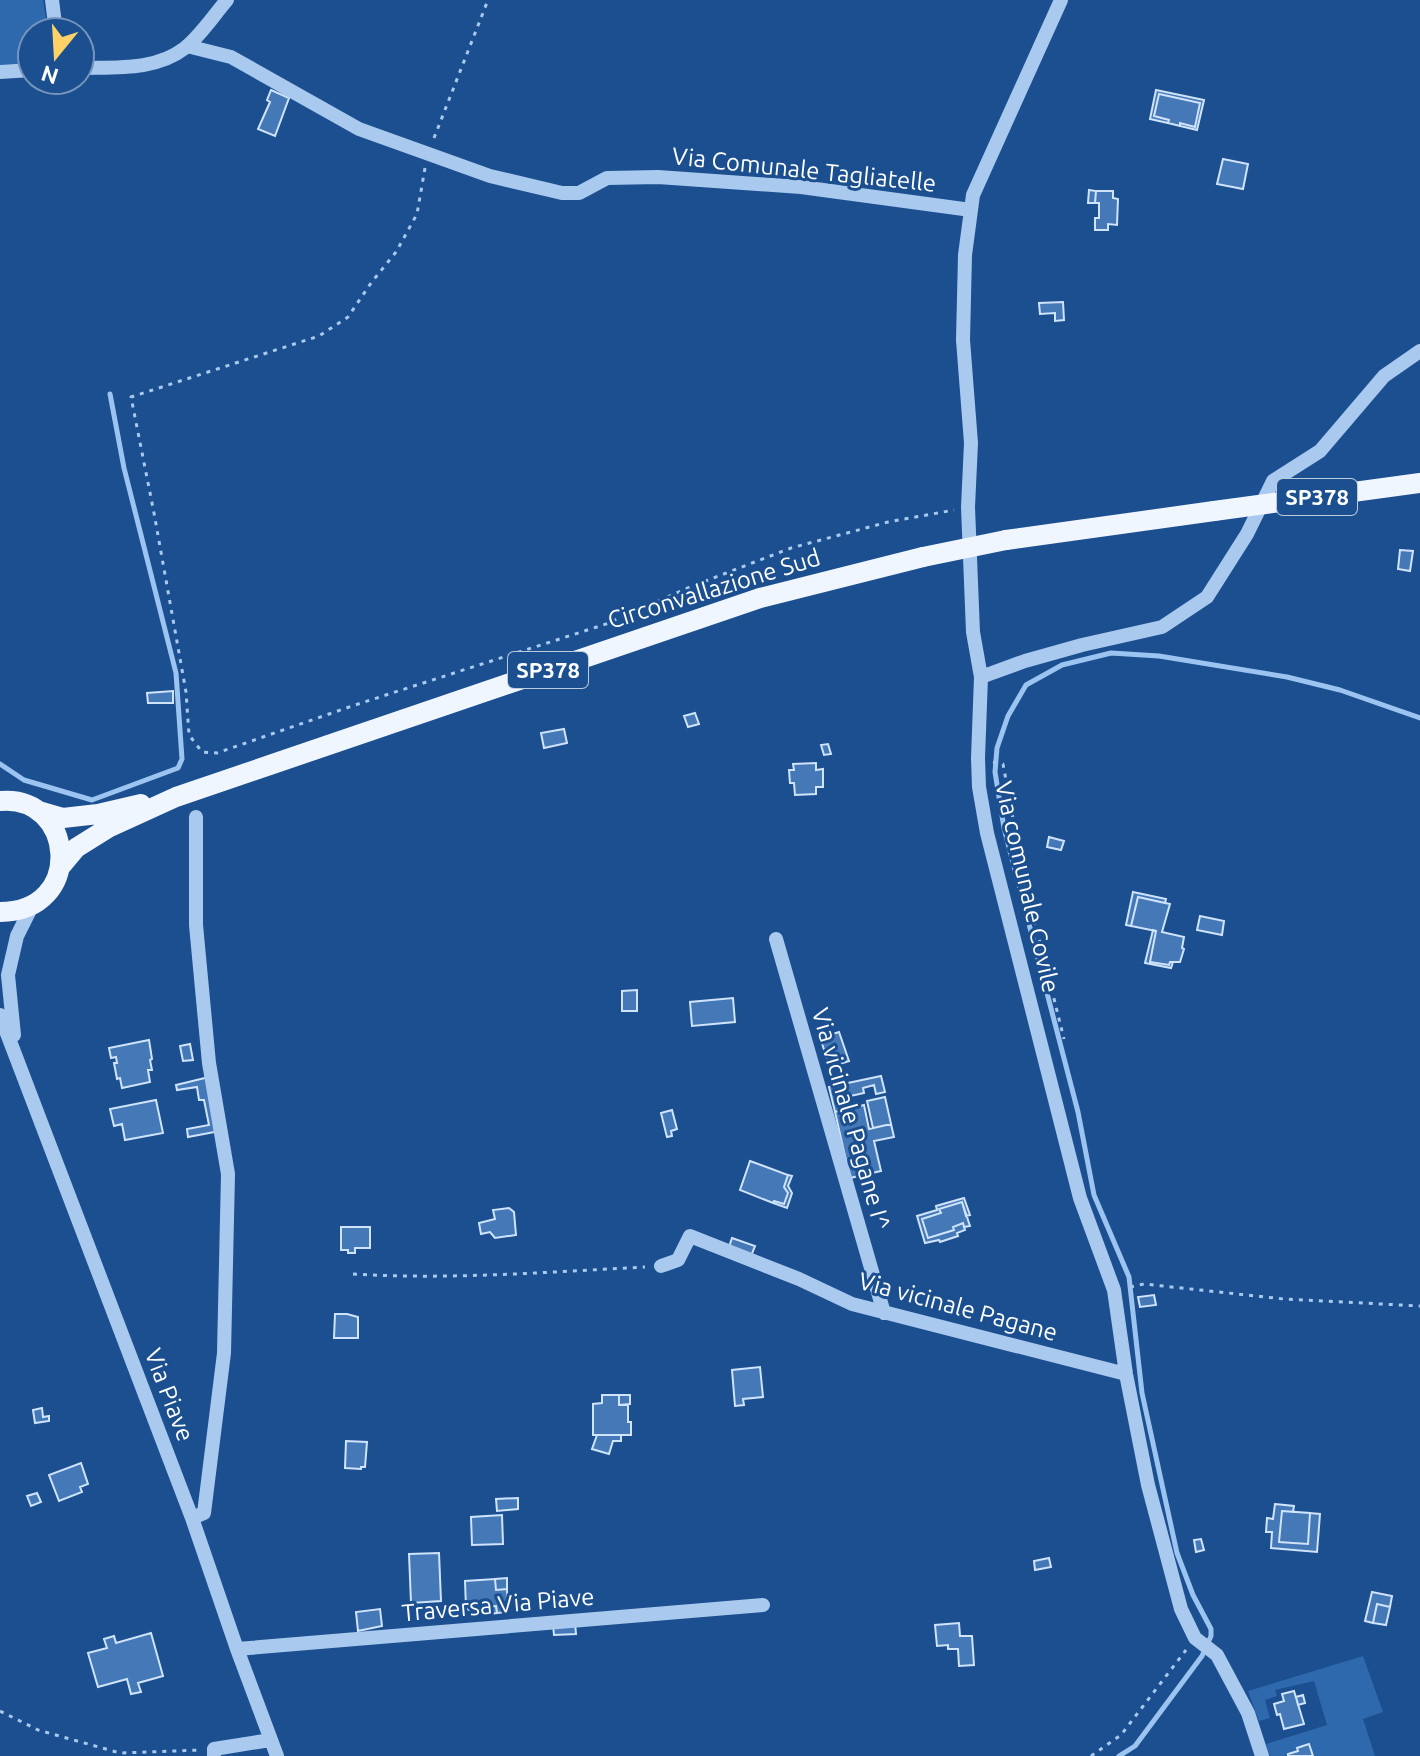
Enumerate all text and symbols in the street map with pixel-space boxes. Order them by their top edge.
north arrow [16,16,96,96]
text: N [38,61,61,90]
street label: Via Comunale Tagliatelle [671,142,937,197]
road number: SP378 [1277,479,1357,515]
street label: Circonvallazione Sud [604,543,824,634]
road number: SP378 [508,652,588,688]
street label: Via comunale Covile [990,779,1065,995]
street label: Via vicinale Pagane I^ [807,1005,896,1233]
street label: Via vicinale Pagane [856,1267,1061,1346]
street label: Via Piave [139,1345,199,1445]
street label: Traversa Via Piave [401,1583,595,1626]

